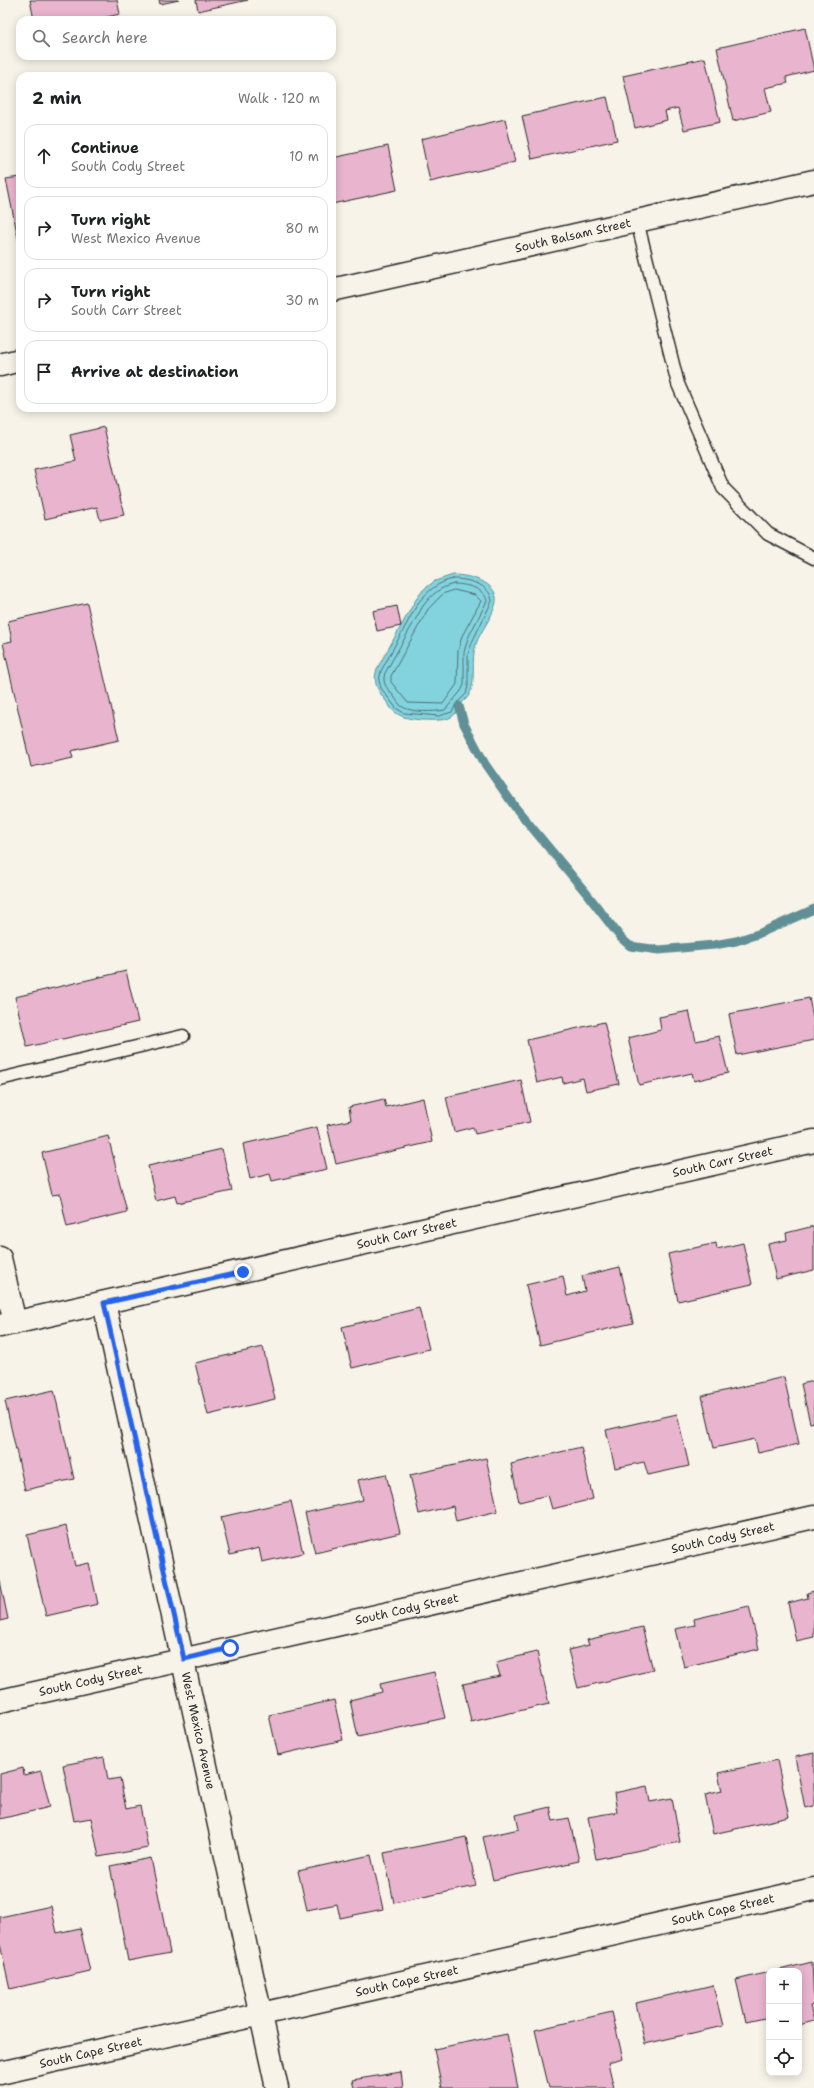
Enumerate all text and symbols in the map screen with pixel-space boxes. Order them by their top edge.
search box [16,16,336,60]
icon: search [30,27,52,49]
text: Search here [62,28,148,48]
text: 2 min [32,87,82,109]
text: Walk · 120 m [238,90,320,107]
text: Continue [71,138,139,158]
icon: ahead [33,145,55,167]
text: 10 m [289,148,319,165]
text: South Cody Street [71,158,185,175]
text: Turn right [71,210,151,230]
street label: South Balsam Street [513,215,632,256]
icon: right [33,217,55,239]
text: 80 m [285,220,319,237]
text: West Mexico Avenue [71,230,201,247]
text: Turn right [71,282,151,302]
icon: right [33,289,55,311]
text: 30 m [285,292,319,309]
text: South Carr Street [71,302,182,319]
icon: arrive [33,361,55,383]
text: Arrive at destination [71,362,239,382]
street label: South Carr Street [671,1143,774,1181]
street label: South Carr Street [355,1214,458,1253]
route end [234,1263,252,1281]
street label: South Cody Street [670,1518,776,1557]
street label: South Cody Street [354,1590,460,1628]
route start [221,1639,239,1657]
street label: South Cody Street [37,1661,144,1700]
street label: West Mexico Avenue [178,1670,219,1791]
street label: South Cape Street [670,1890,776,1929]
street label: South Cape Street [354,1962,460,2000]
map controls [766,1968,802,2076]
button: + [766,1968,802,2004]
button: − [766,2004,802,2040]
street label: South Cape Street [38,2033,144,2072]
button: locate [766,2040,802,2076]

